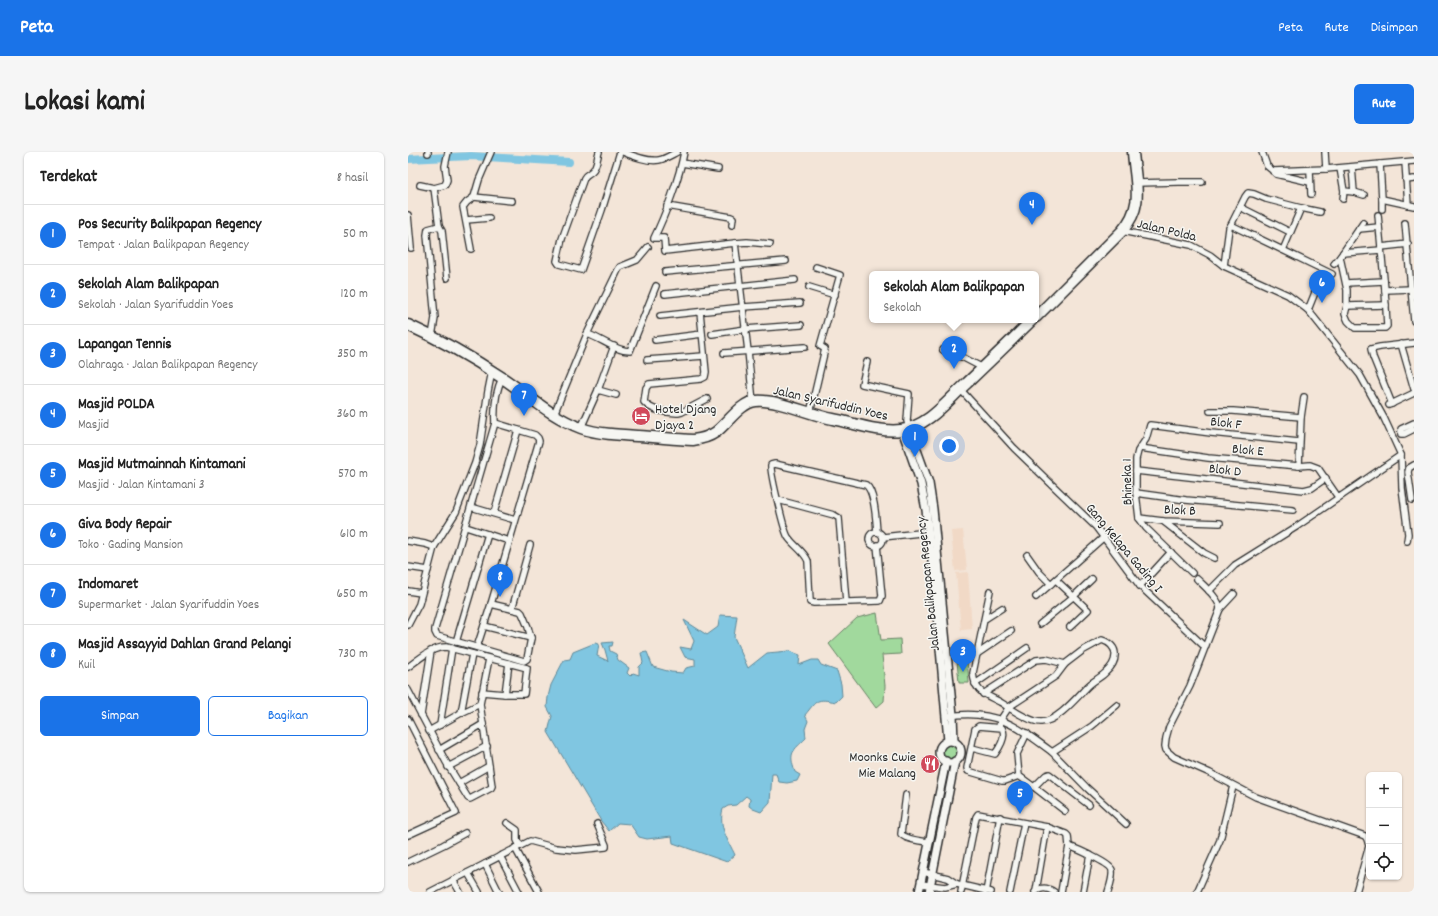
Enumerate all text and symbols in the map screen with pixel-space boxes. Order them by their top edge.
text: Peta [20,15,53,42]
text: Peta [1278,18,1302,38]
text: Rute [1324,18,1349,38]
text: Disimpan [1371,18,1418,38]
text: Lokasi kami [24,84,145,124]
button: Rute [1354,84,1414,124]
text: Terdekat [40,166,97,190]
text: 8 hasil [337,169,368,188]
pin: 4 [1019,192,1045,225]
text: Pos Security Balikpapan Regency [78,214,261,236]
street label: Jalan Polda [1135,214,1199,248]
text: 1 [52,225,54,244]
text: 50 m [343,225,368,244]
text: Tempat · Jalan Balikpapan Regency [78,236,249,255]
pin: 6 [1309,270,1335,303]
popup [869,271,1039,323]
text: Sekolah Alam Balikpapan [78,274,219,296]
text: Sekolah Alam Balikpapan [884,277,1024,299]
text: 2 [50,285,56,304]
text: 120 m [340,285,368,304]
text: Sekolah · Jalan Syarifuddin Yoes [78,296,233,315]
text: Sekolah [884,299,921,318]
text: Lapangan Tennis [78,334,172,356]
pin: 2 [941,336,967,369]
text: 3 [50,345,56,364]
text: 350 m [337,345,368,364]
text: Olahraga · Jalan Balikpapan Regency [78,356,257,375]
street label: Jalan Syarifuddin Yoes [771,381,890,427]
pin: 7 [511,383,537,416]
text: Masjid POLDA [78,394,155,416]
place label: Hotel Djang Djaya 2 [655,400,716,436]
text: 4 [50,405,56,424]
text: 360 m [337,405,368,424]
hotel icon: Hotel Djang Djaya 2 [630,405,652,427]
street label: Blok F [1209,412,1243,436]
text: Masjid [78,416,109,435]
pin: 1 [902,424,928,457]
your location [939,436,959,456]
street label: Blok E [1231,440,1265,462]
text: Masjid Mutmainnah Kintamani [78,454,246,476]
street label: Bhineka 1 [1118,458,1138,506]
street label: Blok D [1208,459,1242,483]
text: 5 [50,465,56,484]
text: 570 m [338,465,368,484]
text: Masjid · Jalan Kintamani 3 [78,476,204,495]
street label: Gang Kelapa Gading I [1080,499,1167,598]
street label: Blok B [1164,500,1197,522]
text: Giva Body Repair [78,514,172,536]
street label: Jalan Balikpapan Regency [912,515,946,652]
text: 6 [50,525,56,544]
text: 610 m [340,525,368,544]
text: Toko · Gading Mansion [78,536,183,555]
pin: 8 [487,564,513,597]
text: Indomaret [78,574,138,596]
text: 7 [51,585,55,604]
text: 650 m [337,585,368,604]
text: Supermarket · Jalan Syarifuddin Yoes [78,596,259,615]
text: Masjid Assayyid Dahlan Grand Pelangi [78,634,291,656]
pin: 3 [950,639,976,672]
text: 8 [50,645,56,664]
text: 730 m [338,645,368,664]
text: Kuil [78,656,95,675]
button: Simpan [40,696,200,736]
button: Bagikan [208,696,368,736]
place label: Moonks Cwie Mie Malang [849,748,916,784]
restaurant icon: Moonks Cwie Mie Malang [919,753,941,775]
map controls [1366,772,1402,880]
button: + [1366,772,1402,808]
pin: 5 [1007,781,1033,814]
button: − [1366,808,1402,844]
button: locate [1366,844,1402,880]

